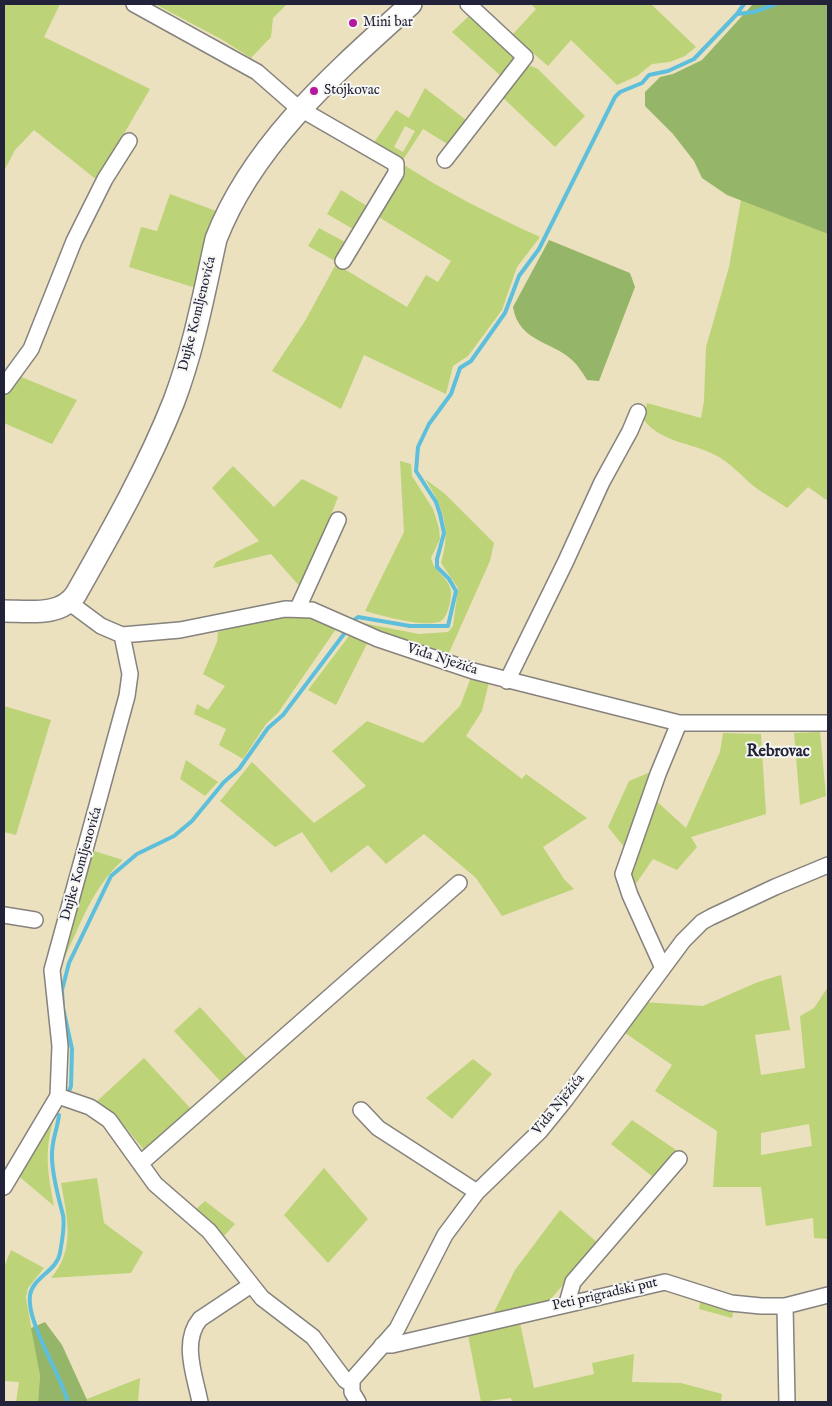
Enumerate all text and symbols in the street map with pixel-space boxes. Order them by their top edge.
place label: Mini bar [363,15,413,31]
marker: Mini bar [347,17,359,29]
place label: Stojkovac [324,83,380,99]
marker: Stojkovac [308,85,320,97]
street label: Dujke Komljenovića [176,255,220,373]
street label: Vida Nježića [404,641,480,679]
district label: Rebrovac [746,743,810,763]
street label: Dujke Komljenovića [58,805,106,923]
street label: Vida Nježića [529,1071,589,1139]
street label: Peti prigradski put [551,1275,659,1315]

